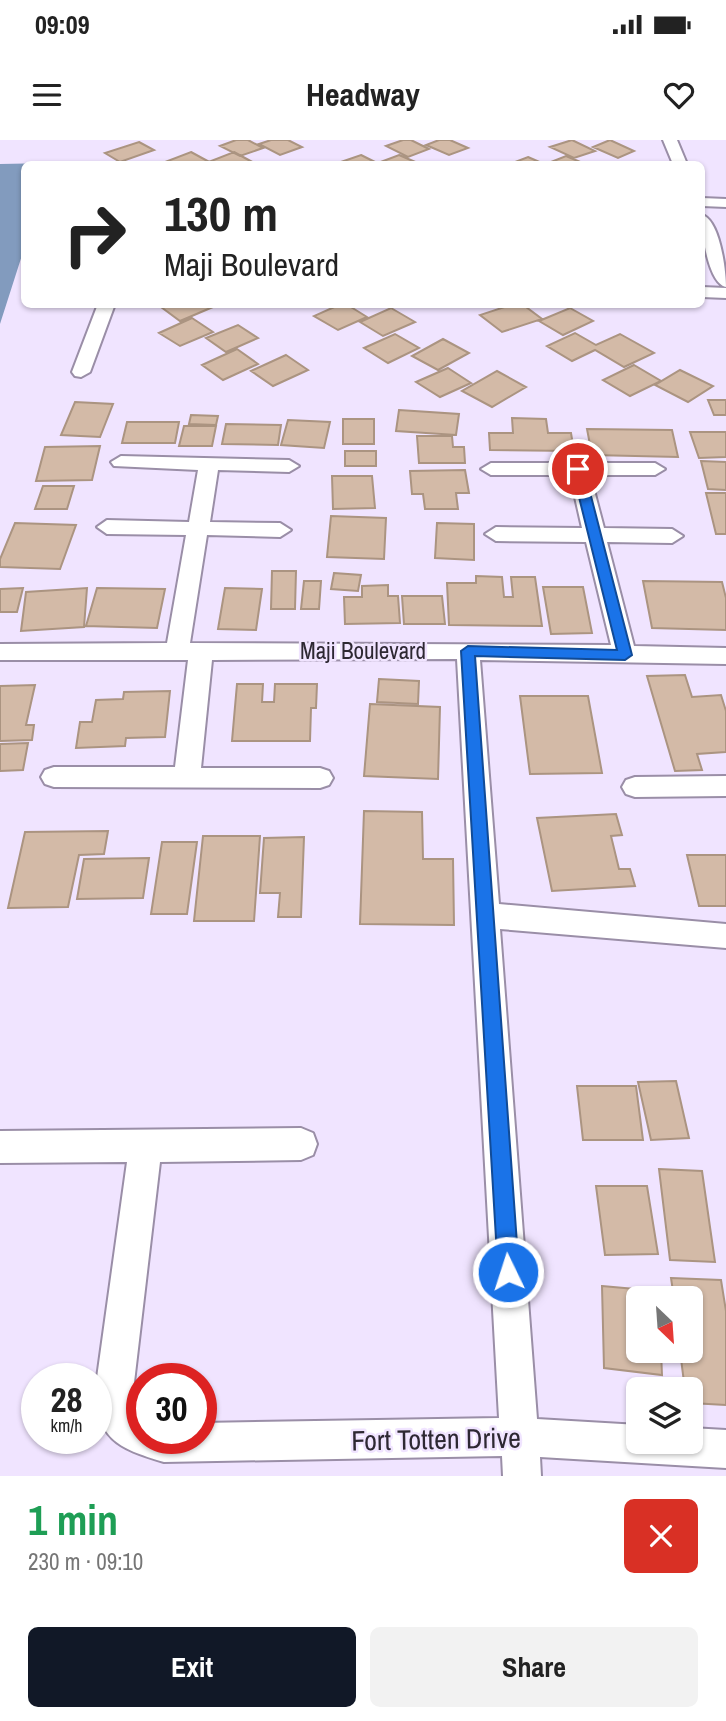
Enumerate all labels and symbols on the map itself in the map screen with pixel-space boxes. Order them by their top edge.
pin [548,439,608,499]
street label: Maji Boulevard [300,635,426,666]
position arrow [471,1235,545,1309]
north arrow [626,1286,704,1363]
speed limit sign: 30 [126,1363,217,1454]
street label: Fort Totten Drive [351,1419,521,1459]

